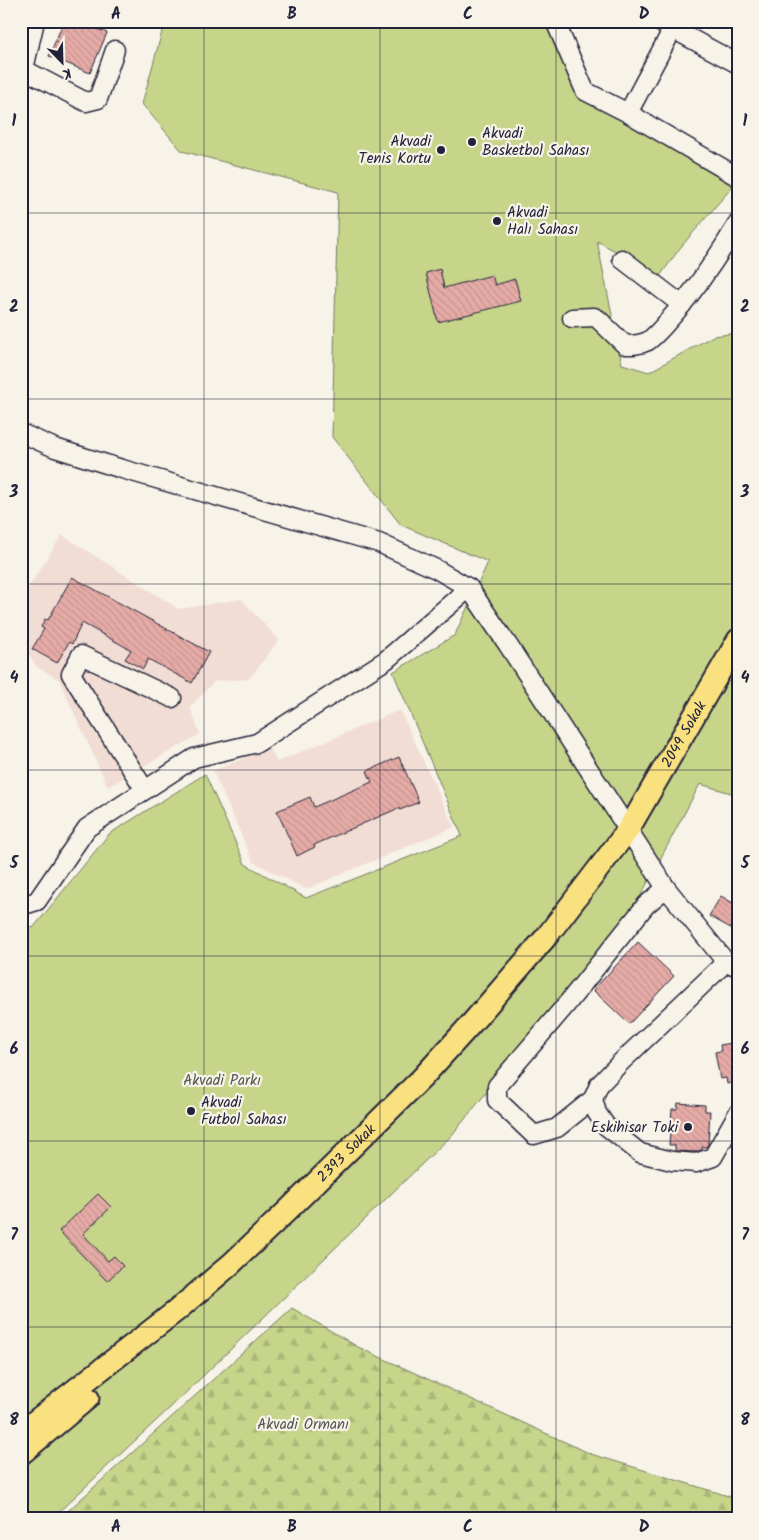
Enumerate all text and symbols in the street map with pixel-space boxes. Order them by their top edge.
text: A [111,2,121,27]
text: B [287,2,297,27]
text: C [463,2,473,27]
text: D [639,2,650,27]
north arrow [38,38,88,88]
text: K [58,61,75,85]
text: 1 [12,109,17,134]
text: 1 [743,109,748,134]
place label: Akvadi Basketbol Sahası [482,122,589,163]
place label: Akvadi Tenis Kortu [359,130,432,171]
marker: Akvadi Basketbol Sahası [466,136,478,148]
marker: Akvadi Tenis Kortu [435,144,447,156]
place label: Akvadi Halı Sahası [507,201,578,242]
marker: Akvadi Halı Sahası [491,215,503,227]
text: 2 [9,295,19,320]
text: 2 [740,295,750,320]
text: 3 [9,480,19,505]
text: 3 [740,480,750,505]
text: 4 [10,666,19,691]
text: 4 [741,666,750,691]
street label: 2049 Sokak [656,696,714,773]
text: 5 [9,851,20,876]
text: 5 [740,851,751,876]
text: 6 [10,1037,19,1062]
text: 6 [741,1037,750,1062]
park label: Akvadi Parkı [183,1069,261,1093]
place label: Akvadi Futbol Sahası [201,1091,287,1132]
marker: Akvadi Futbol Sahası [185,1105,197,1117]
place label: Eskihisar Toki [591,1116,679,1140]
street label: 2393 Sokak [312,1118,383,1188]
marker: Eskihisar Toki [682,1121,694,1133]
text: 7 [10,1223,18,1248]
text: 7 [741,1223,749,1248]
text: 8 [9,1408,19,1433]
text: 8 [740,1408,750,1433]
park label: Akvadi Ormanı [257,1413,349,1437]
text: A [111,1515,121,1540]
text: B [287,1515,297,1540]
text: C [463,1515,473,1540]
text: D [639,1515,650,1540]

